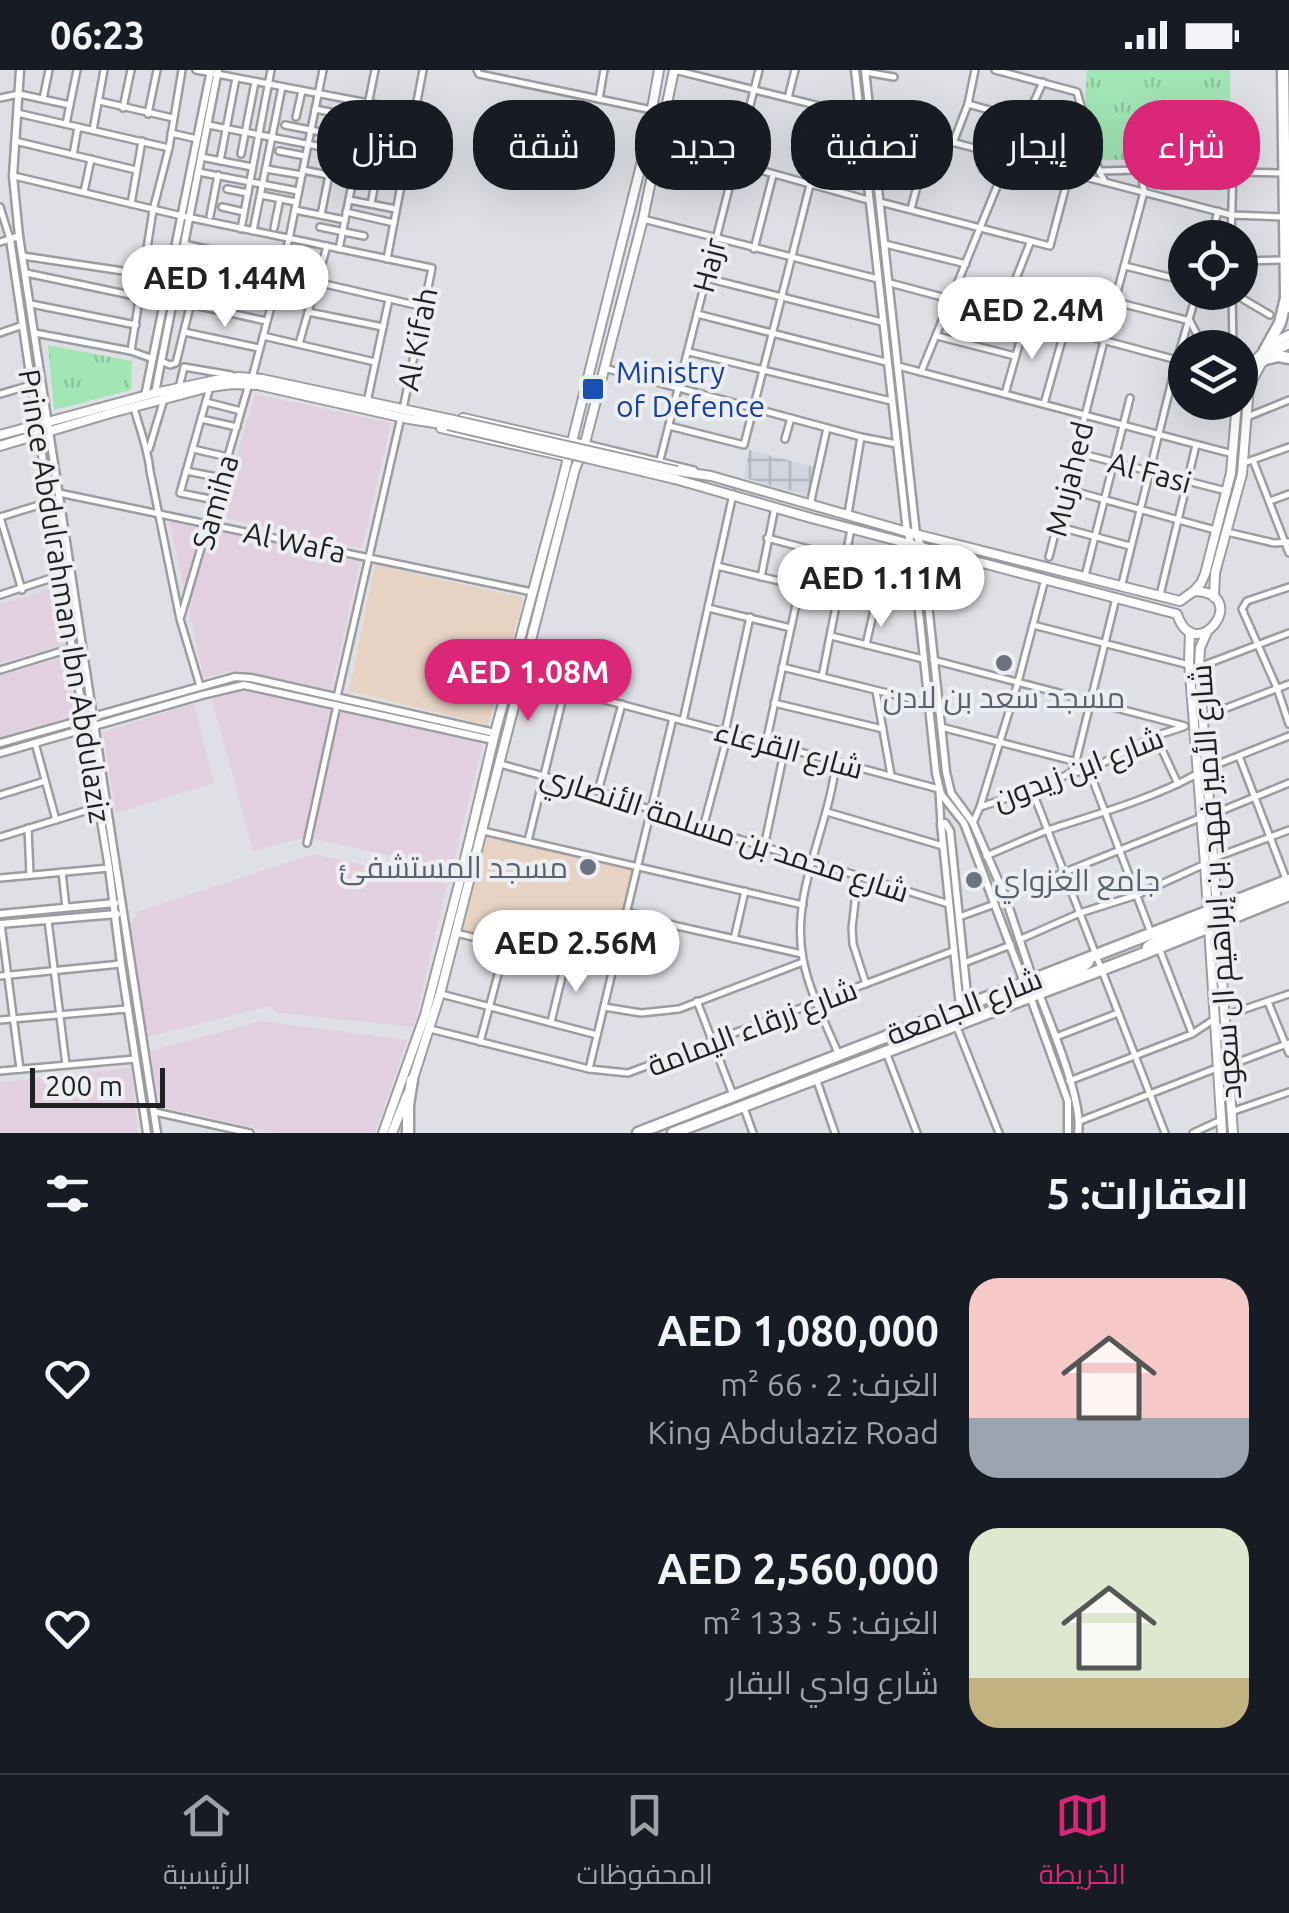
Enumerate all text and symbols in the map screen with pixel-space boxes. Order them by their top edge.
text: 06:23 [50,14,145,56]
chip: منزل [317,100,453,190]
chip: شقة [473,100,615,190]
chip: جديد [635,100,771,190]
chip: تصفية [791,100,953,190]
chip: إيجار [973,100,1103,190]
chip: شراء [1123,100,1260,190]
map controls [1168,220,1258,420]
button: locate [1168,220,1258,310]
street label: Hajr [686,234,732,296]
pin: AED 1.44M [111,245,339,330]
text: AED 1.44M [144,259,306,295]
pin: AED 2.4M [929,277,1135,362]
street label: Al Kifah [390,285,444,393]
text: AED 2.4M [960,291,1104,327]
button: layers [1168,330,1258,420]
place label: Ministry of Defence [616,355,765,423]
street label: Prince Abdulrahman Ibn Abdulaziz [12,367,118,825]
marker: Ministry of Defence [580,376,606,402]
street label: Mujahed [1038,418,1100,540]
street label: Al Fasi [1105,445,1195,499]
street label: Samiha [185,451,245,553]
street label: Al Wafa [241,515,349,569]
pin: AED 1.11M [767,545,995,630]
text: AED 1.11M [800,559,962,595]
pin: AED 1.08M [414,639,642,724]
marker: مسجد سعد بن لادن [993,652,1015,674]
text: AED 1.08M [447,653,609,689]
street label: شارع الأمير فهد بن إبراهيم ال سعود [1183,663,1251,1101]
place label: مسجد سعد بن لادن [883,680,1125,716]
street label: شارع القرعاء [710,713,867,789]
street label: شارع ابن زيدون [988,720,1169,820]
street label: شارع محمد بن مسلمة الأنصاري [535,757,913,915]
place label: مسجد المستشفئ [339,850,568,886]
marker: مسجد المستشفئ [577,856,599,878]
place label: جامع الغزواي [994,863,1160,904]
marker: جامع الغزواي [963,869,985,891]
pin: AED 2.56M [462,910,690,995]
text: AED 2.56M [495,924,657,960]
street label: شارع الجامعة [881,961,1048,1055]
street label: شارع زرقاء اليمامة [642,971,863,1086]
scale bar [30,1063,165,1108]
text: 200 m [45,1070,123,1101]
icon: filters [40,1166,95,1221]
text: العقارات: 5 [1047,1170,1249,1217]
text: AED 1,080,000 [657,1307,939,1354]
icon: home [1049,1318,1169,1438]
icon: heart [40,1351,95,1406]
text: الغرف: 2 · 66 m² [720,1366,939,1402]
text: King Abdulaziz Road [647,1414,939,1450]
text: AED 2,560,000 [657,1545,939,1592]
icon: home [1049,1568,1169,1688]
icon: heart [40,1601,95,1656]
text: الغرف: 5 · 133 m² [702,1604,939,1640]
text: شارع وادي البقار [727,1664,939,1700]
tab: الرئيسية [163,1788,251,1900]
tab: المحفوظات [577,1788,713,1900]
tab: الخريطة [1039,1788,1126,1900]

